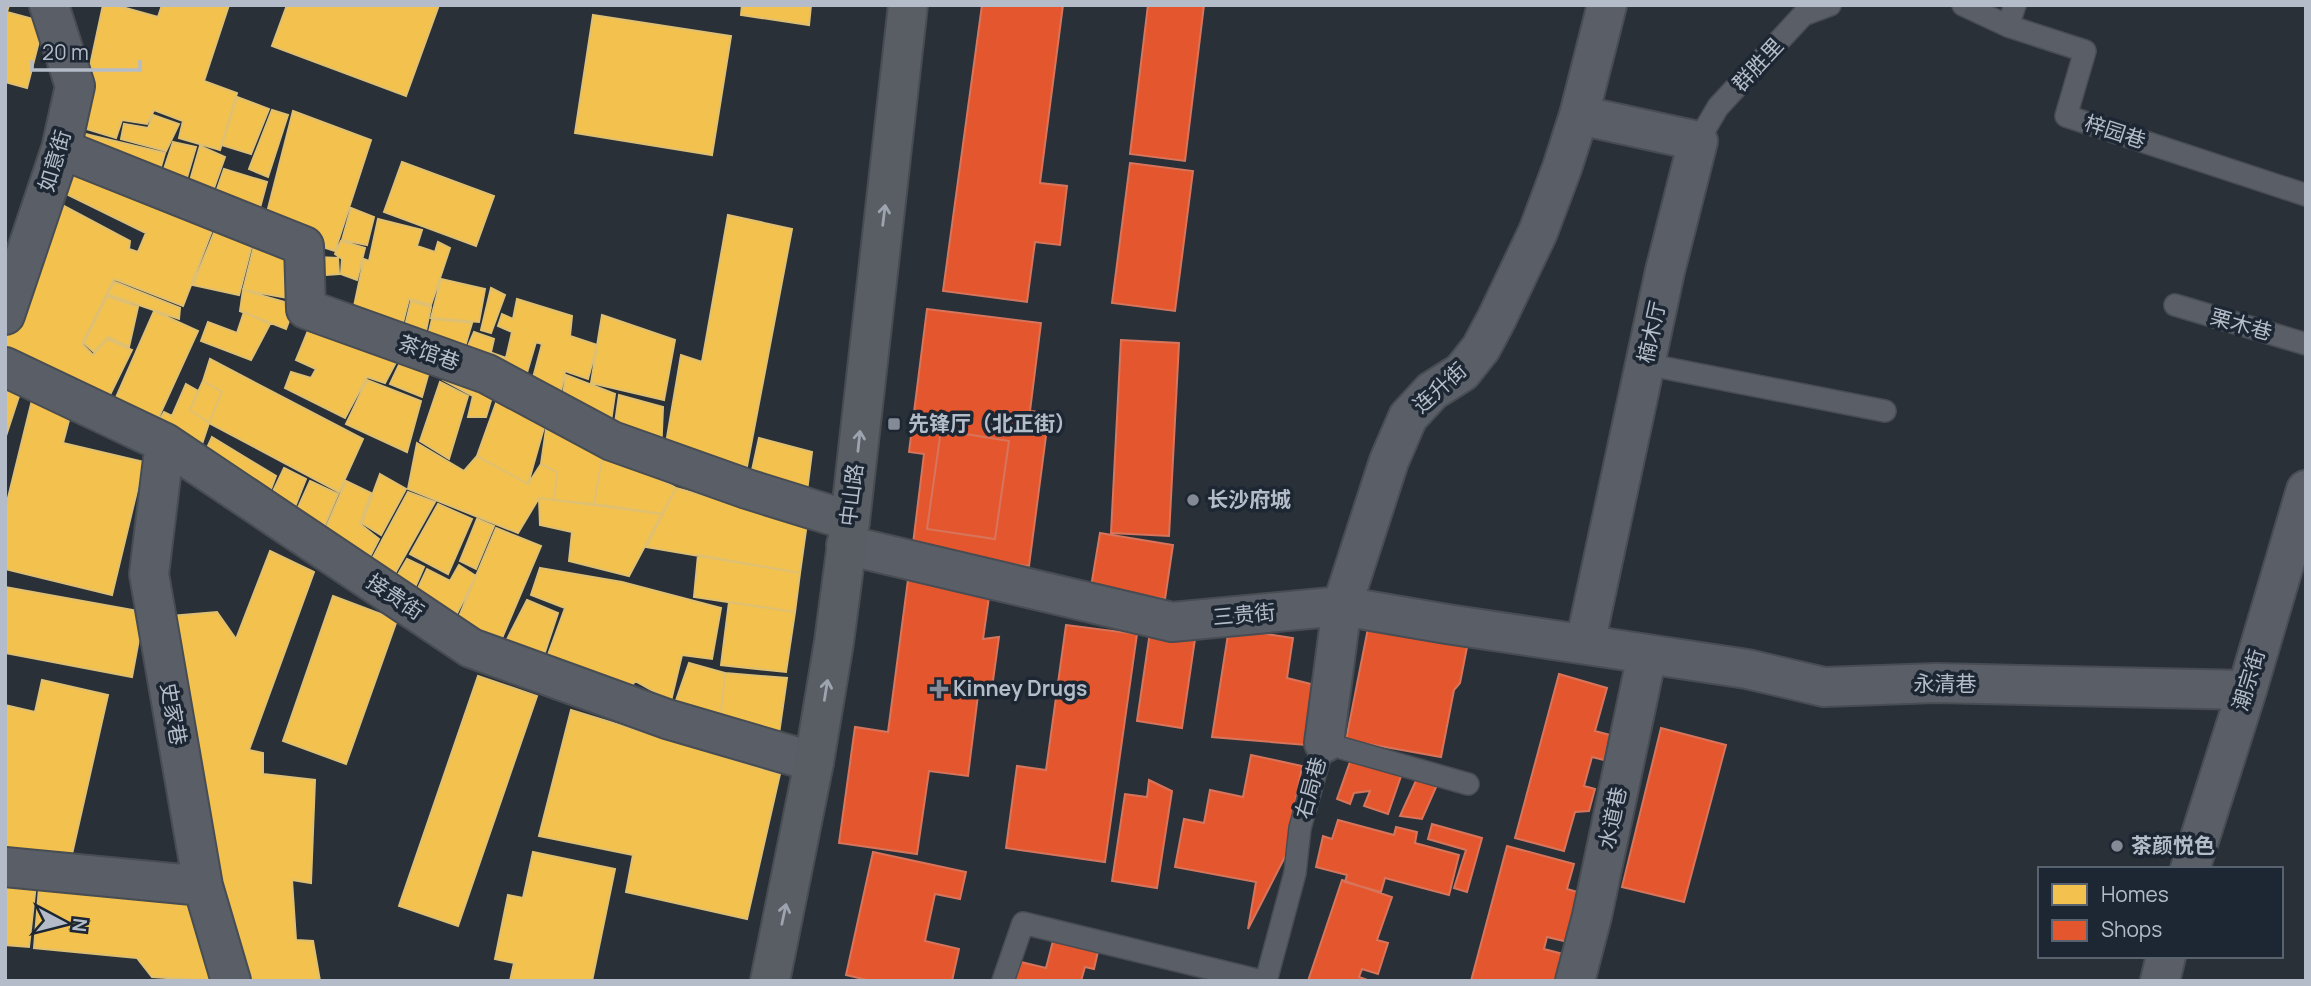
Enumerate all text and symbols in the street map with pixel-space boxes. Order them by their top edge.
scale bar [32,28,140,72]
street label: 群胜里 [1726,32,1789,97]
text: 20 m [42,38,89,66]
street label: 梓园巷 [2081,108,2150,154]
street label: 如意街 [31,126,77,195]
one-way arrow [877,204,890,226]
street label: 楠木厅 [1631,298,1671,366]
street label: 栗木巷 [2207,302,2275,346]
street label: 茶馆巷 [395,328,464,376]
street label: 连升街 [1407,356,1472,419]
place label: 先锋厅（北正街） [908,409,1076,437]
marker: 先锋厅（北正街） [886,416,902,432]
one-way arrow [852,430,865,452]
street label: 中山路 [833,462,869,528]
place label: 长沙府城 [1207,485,1291,513]
marker: 长沙府城 [1185,492,1201,508]
street label: 接贵街 [362,567,430,625]
street label: 三贵街 [1211,597,1277,631]
street label: 潮宗街 [2225,645,2271,714]
street label: 永清巷 [1914,669,1977,697]
place label: Kinney Drugs [953,674,1088,702]
street label: 史家巷 [155,680,193,747]
one-way arrow [820,680,833,702]
marker: Kinney Drugs [931,681,947,697]
street label: 右局巷 [1288,754,1332,822]
street label: 水道巷 [1592,784,1632,852]
place label: 茶颜悦色 [2131,831,2215,859]
marker: 茶颜悦色 [2109,838,2125,854]
legend [2038,867,2283,958]
text: Homes [2101,880,2169,908]
north arrow [28,888,98,958]
one-way arrow [777,903,791,926]
text: Shops [2101,915,2162,943]
text: N [66,917,94,933]

